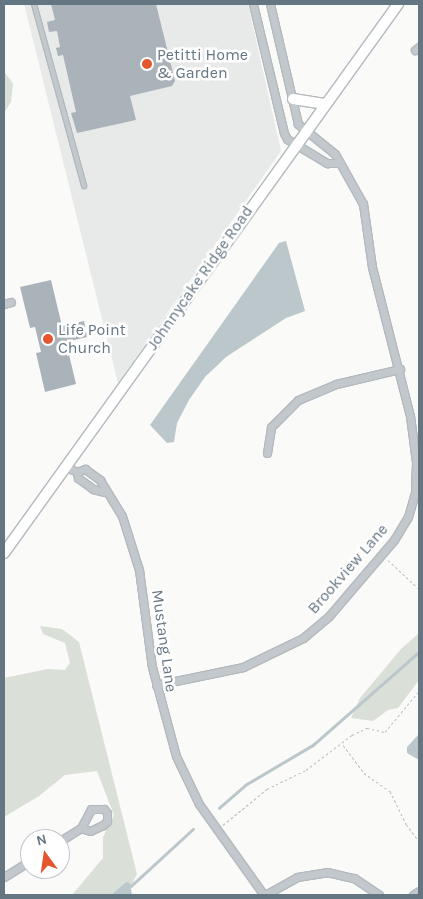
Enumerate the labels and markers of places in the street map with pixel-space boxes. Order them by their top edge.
place label: Petitti Home & Garden [157,45,248,83]
marker: Petitti Home & Garden [141,58,153,70]
place label: Life Point Church [58,320,126,358]
marker: Life Point Church [42,333,54,345]

